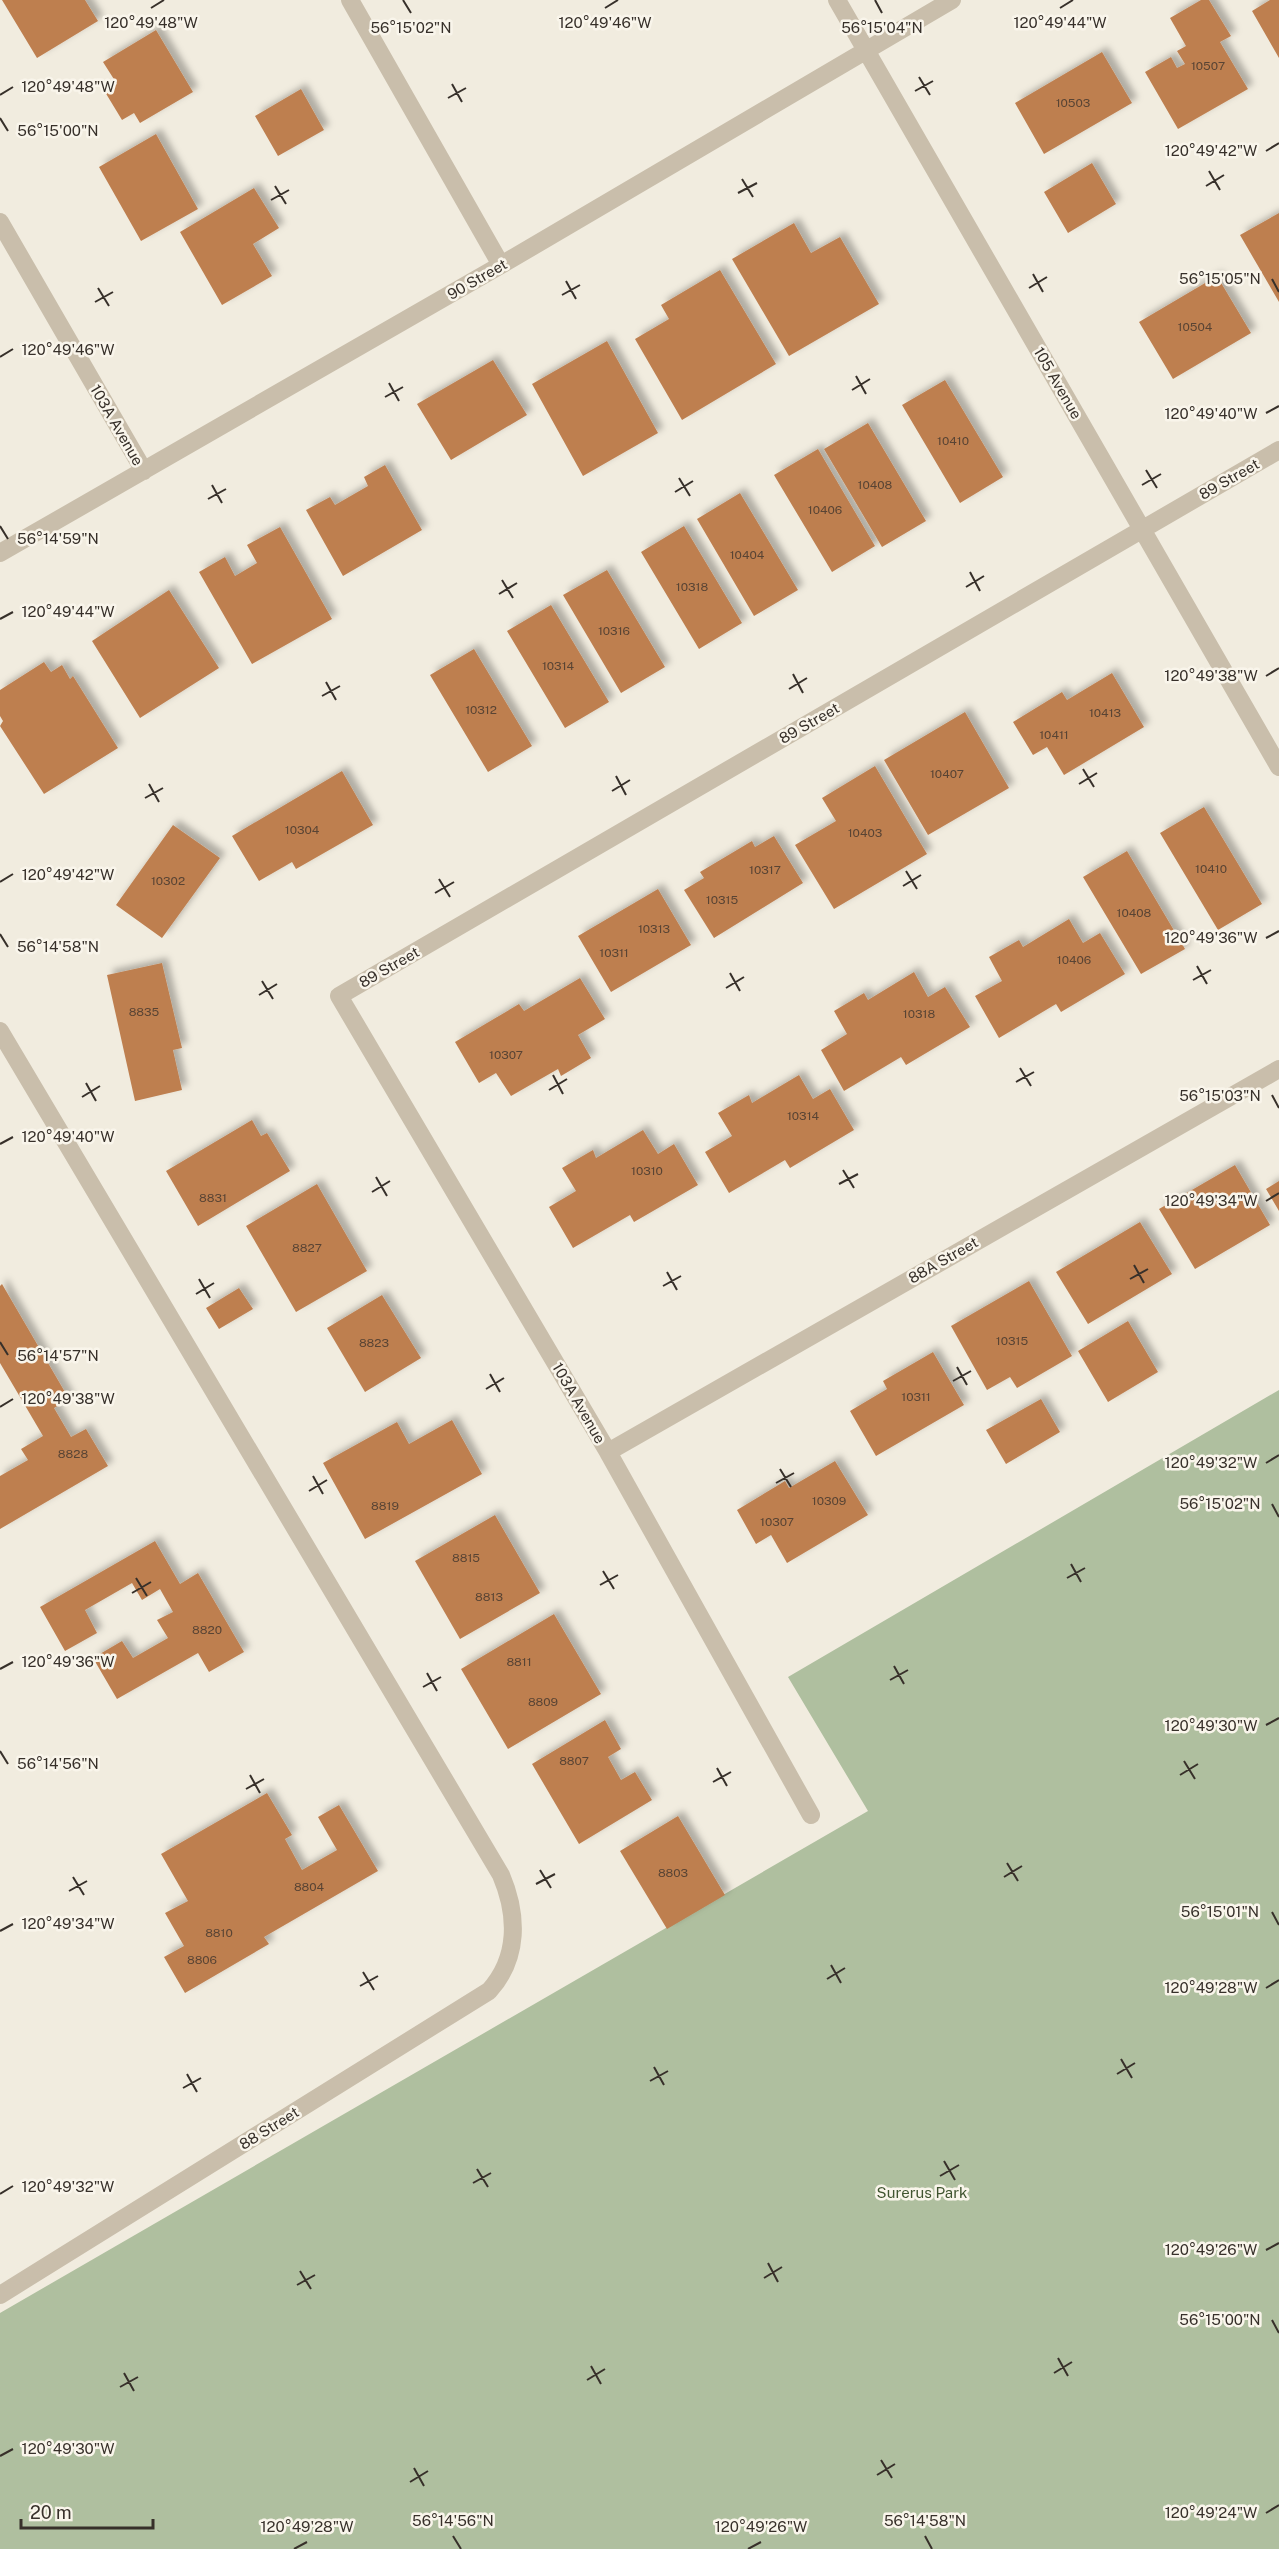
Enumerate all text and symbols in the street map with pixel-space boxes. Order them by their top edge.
text: 120°49'48"W [104,14,198,31]
text: 120°49'46"W [558,14,652,31]
text: 120°49'44"W [1013,14,1107,31]
text: 56°15'02"N [370,19,452,36]
text: 56°15'04"N [841,19,923,36]
house number: 10507 [1191,59,1225,73]
text: 120°49'48"W [21,78,115,95]
house number: 10503 [1056,96,1090,110]
text: 56°15'00"N [17,122,99,139]
text: 120°49'42"W [1165,142,1257,159]
street label: 90 Street [444,255,510,303]
text: 56°15'05"N [1179,270,1261,287]
house number: 10504 [1178,320,1213,334]
text: 120°49'46"W [21,341,115,358]
street label: 105 Avenue [1031,344,1085,422]
street label: 103A Avenue [87,382,147,468]
text: 120°49'40"W [1165,405,1257,422]
house number: 10410 [937,434,969,448]
street label: 89 Street [1196,455,1262,503]
house number: 10408 [858,478,893,492]
house number: 10406 [808,503,842,517]
text: 56°14'59"N [17,530,99,547]
house number: 10404 [730,548,765,562]
house number: 10318 [676,580,708,594]
text: 120°49'44"W [21,603,115,620]
house number: 10316 [598,624,630,638]
house number: 10314 [542,659,575,673]
text: 120°49'38"W [1164,667,1258,684]
street label: 89 Street [776,699,842,747]
house number: 10312 [465,703,497,717]
house number: 10413 [1089,706,1121,720]
house number: 10411 [1039,728,1069,742]
house number: 10407 [930,767,964,781]
house number: 10304 [285,823,320,837]
house number: 10403 [848,826,882,840]
house number: 10410 [1195,862,1227,876]
house number: 10317 [749,863,781,877]
text: 120°49'42"W [22,866,114,883]
house number: 10302 [151,874,185,888]
house number: 10315 [706,893,738,907]
house number: 10408 [1117,906,1152,920]
house number: 10313 [638,922,670,936]
text: 120°49'36"W [1164,929,1258,946]
text: 56°14'58"N [17,938,99,955]
street label: 89 Street [356,943,422,991]
house number: 10311 [599,946,629,960]
house number: 10406 [1057,953,1091,967]
house number: 8835 [129,1005,160,1019]
house number: 10318 [903,1007,935,1021]
house number: 10307 [489,1048,523,1062]
text: 56°15'03"N [1179,1087,1261,1104]
house number: 10314 [787,1109,820,1123]
text: 120°49'40"W [22,1128,114,1145]
house number: 10310 [631,1164,663,1178]
house number: 8831 [199,1191,227,1205]
text: 120°49'34"W [1164,1192,1258,1209]
street label: 88A Street [905,1233,981,1287]
house number: 8827 [292,1241,322,1255]
house number: 10315 [996,1334,1028,1348]
house number: 8823 [359,1336,389,1350]
text: 56°14'57"N [17,1347,99,1364]
street label: 103A Avenue [549,1360,609,1446]
text: 120°49'38"W [21,1390,115,1407]
house number: 10311 [901,1390,931,1404]
house number: 8828 [58,1447,88,1461]
text: 120°49'32"W [1165,1454,1257,1471]
house number: 10309 [812,1494,846,1508]
text: 56°15'02"N [1179,1495,1261,1512]
house number: 8819 [371,1499,399,1513]
house number: 10307 [760,1515,794,1529]
house number: 8815 [452,1551,480,1565]
house number: 8813 [475,1590,503,1604]
house number: 8820 [192,1623,222,1637]
text: 120°49'36"W [21,1653,115,1670]
house number: 8811 [506,1655,532,1669]
house number: 8809 [528,1695,558,1709]
text: 120°49'30"W [1165,1717,1257,1734]
house number: 8807 [559,1754,589,1768]
text: 56°14'56"N [17,1755,99,1772]
house number: 8803 [658,1866,688,1880]
house number: 8804 [294,1880,325,1894]
text: 56°15'01"N [1181,1903,1259,1920]
text: 120°49'34"W [21,1915,115,1932]
house number: 8810 [205,1926,233,1940]
house number: 8806 [187,1953,217,1967]
text: 120°49'28"W [1164,1979,1258,1996]
street label: 88 Street [236,2103,302,2153]
text: 120°49'32"W [22,2178,114,2195]
park label: Surerus Park [877,2184,967,2201]
text: 120°49'26"W [1165,2241,1257,2258]
text: 56°15'00"N [1179,2311,1261,2328]
text: 120°49'30"W [22,2440,114,2457]
scale bar [21,2492,153,2530]
text: 20 m [30,2502,72,2523]
text: 120°49'24"W [1165,2504,1257,2521]
text: 56°14'56"N [412,2512,494,2529]
text: 56°14'58"N [884,2512,966,2529]
text: 120°49'28"W [260,2518,354,2535]
text: 120°49'26"W [715,2518,807,2535]

